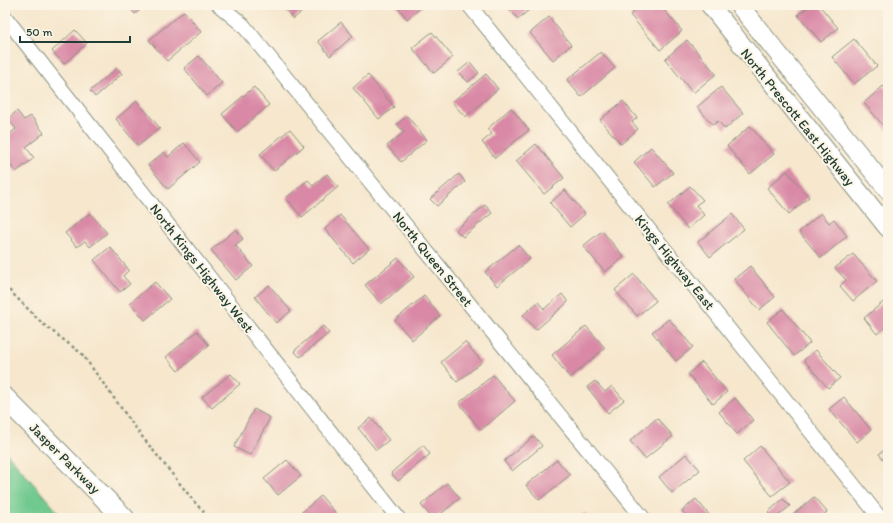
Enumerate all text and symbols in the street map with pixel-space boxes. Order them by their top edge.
scale bar [20,18,130,44]
text: 50 m [26,25,52,39]
street label: North Prescott East Highway [737,45,859,190]
street label: North Kings Highway West [146,200,257,336]
street label: North Queen Street [389,208,476,310]
street label: Kings Highway East [631,211,718,313]
street label: Jasper Parkway [26,419,104,498]

